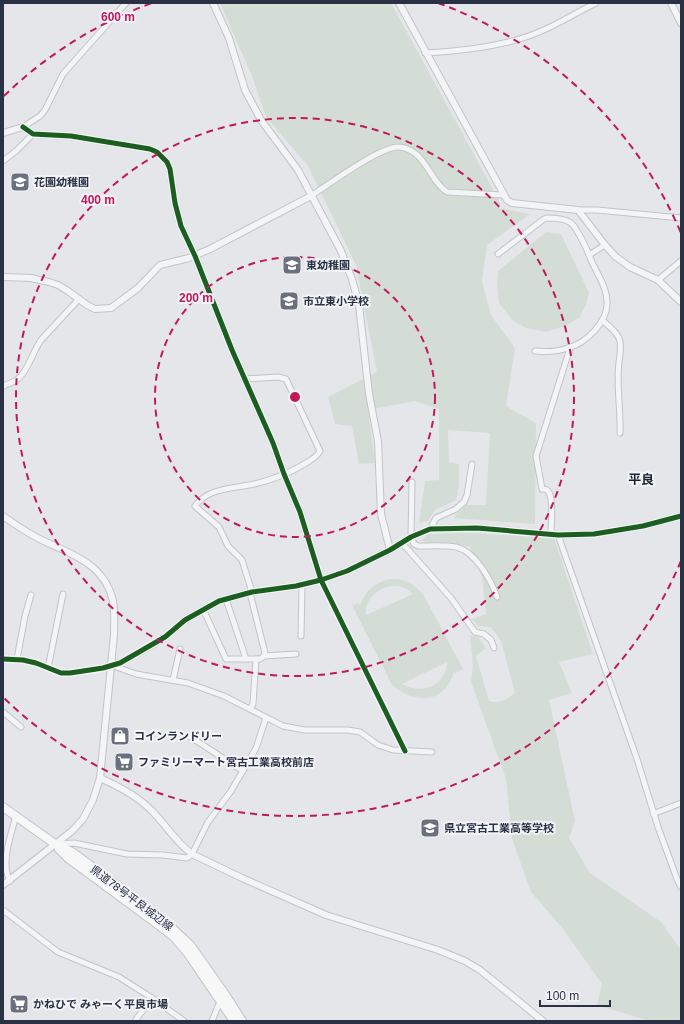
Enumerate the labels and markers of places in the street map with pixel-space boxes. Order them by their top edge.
school or university icon: 花園幼稚園 [9,171,31,193]
place label: 花園幼稚園 [34,176,89,188]
school or university icon: 東幼稚園 [281,254,303,276]
place label: 東幼稚園 [306,259,350,271]
school or university icon: 市立東小学校 [278,290,300,312]
place label: 市立東小学校 [303,295,369,307]
centre of rings [288,390,302,404]
shop icon: コインランドリー [109,725,131,747]
place label: コインランドリー [134,730,222,742]
supermarket icon: ファミリーマート宮古工業高校前店 [113,751,135,773]
place label: ファミリーマート宮古工業高校前店 [138,756,314,768]
school or university icon: 県立宮古工業高等学校 [419,817,441,839]
place label: 県立宮古工業高等学校 [444,822,554,834]
supermarket icon: かねひで みゃーく平良市場 [8,993,30,1015]
place label: かねひで みゃーく平良市場 [33,998,168,1010]

